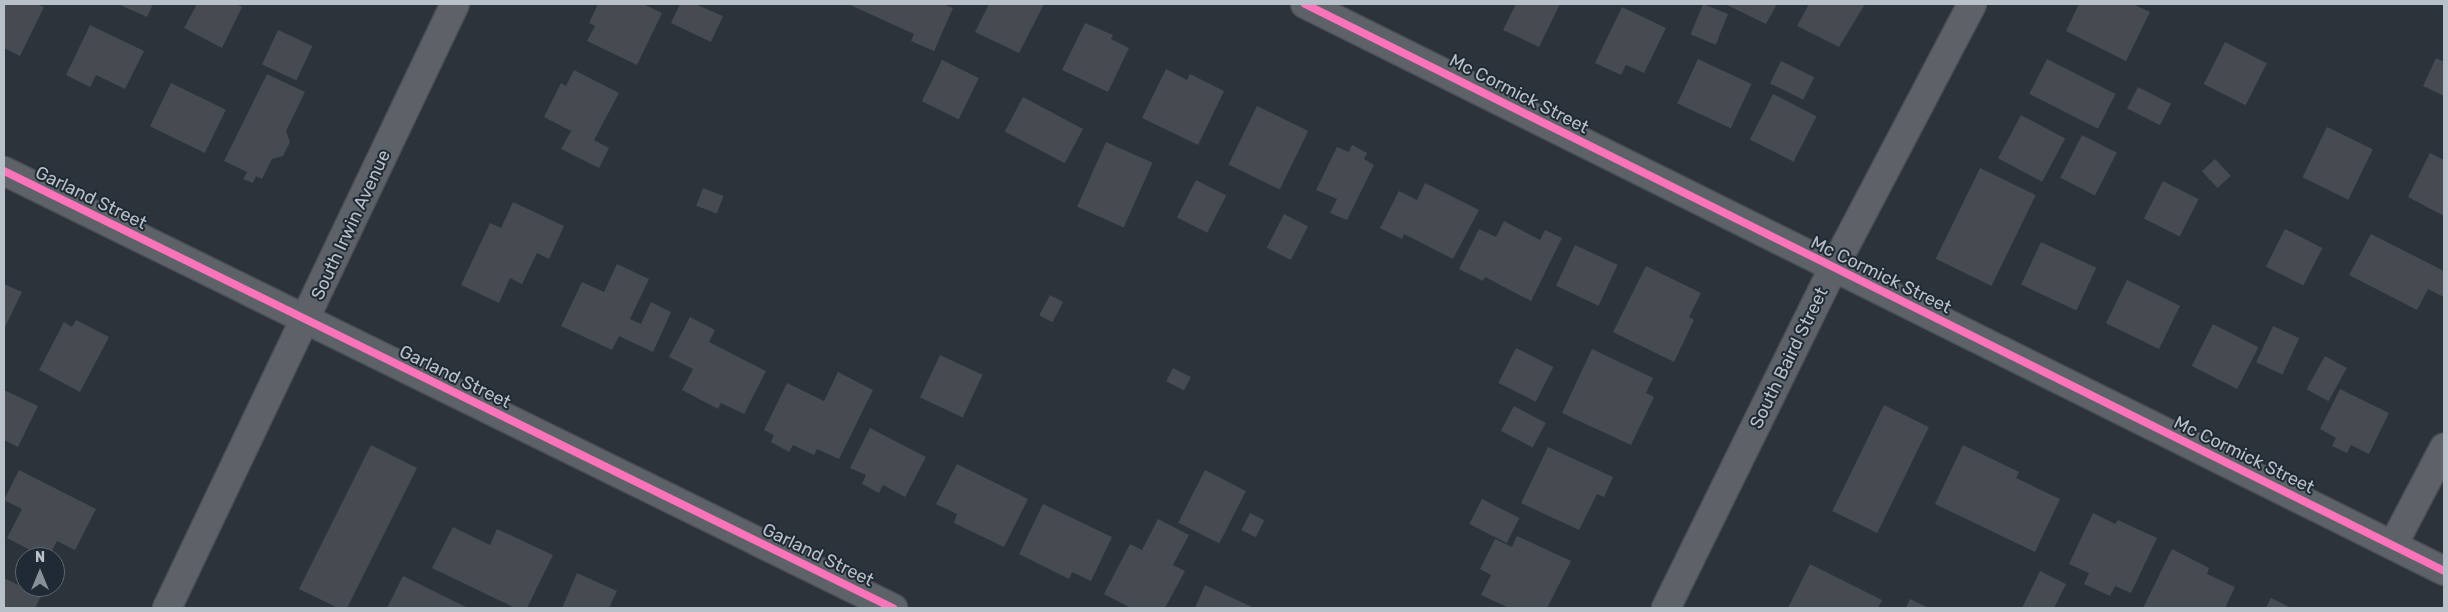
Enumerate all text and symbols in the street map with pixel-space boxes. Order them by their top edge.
street label: Mc Cormick Street [1446,49,1592,139]
street label: South Irwin Avenue [307,146,395,304]
street label: Garland Street [32,162,150,234]
street label: Mc Cormick Street [1807,232,1955,318]
street label: South Baird Street [1745,284,1833,432]
street label: Garland Street [396,341,514,413]
street label: Mc Cormick Street [2170,412,2318,498]
street label: Garland Street [759,519,877,591]
north arrow [15,547,65,597]
text: N [35,549,45,566]

